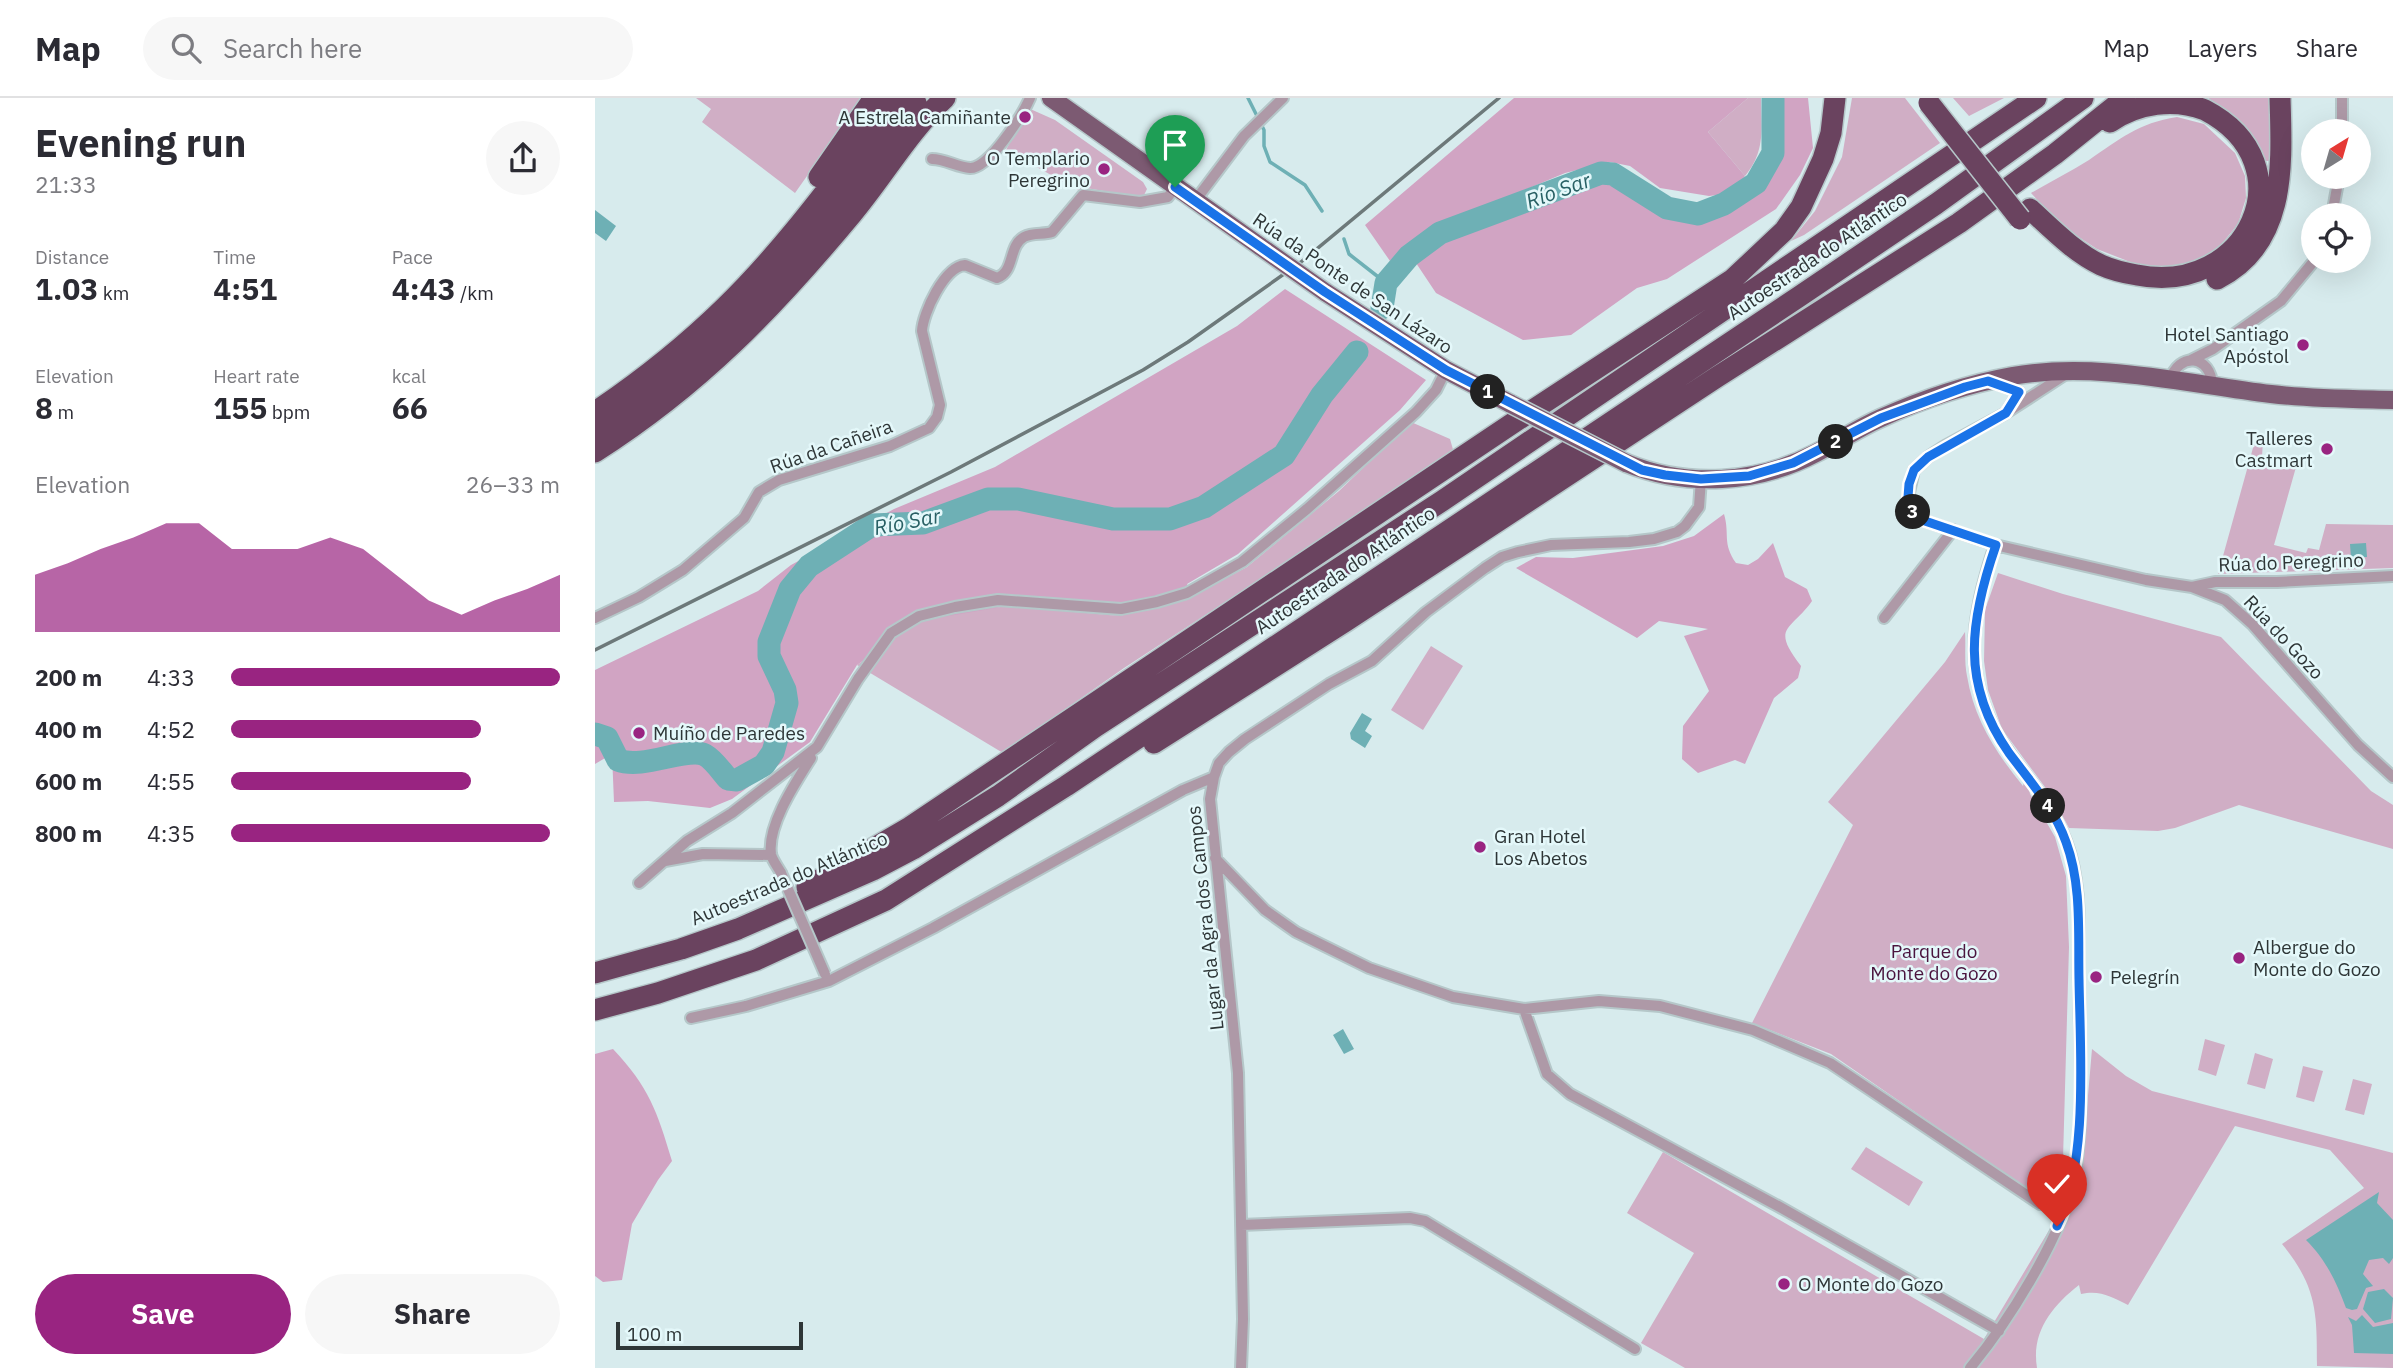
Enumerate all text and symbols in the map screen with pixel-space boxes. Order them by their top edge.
search box [143,17,633,80]
text: Map [35,27,101,70]
icon: search [167,29,205,67]
text: Search here [223,31,362,65]
text: Map [2103,32,2150,64]
text: Layers [2188,32,2258,64]
text: Share [2296,32,2358,64]
place label: A Estrela Camiñante [838,105,1011,129]
marker: A Estrela Camiñante [1017,109,1033,125]
pin [1145,115,1205,187]
text: Evening run [35,118,246,167]
north arrow [2301,119,2371,189]
map controls [2301,119,2371,273]
button: share [486,121,560,195]
icon: arrive [1156,126,1194,164]
place label: O Templario Peregrino [987,146,1090,192]
marker: O Templario Peregrino [1096,161,1112,177]
water label: Río Sar [1522,165,1596,215]
text: 21:33 [35,169,97,199]
street label: Autoestrada do Atlántico [1723,187,1911,325]
button: locate [2301,203,2371,273]
street label: Rúa da Ponte de San Lázaro [1249,207,1457,359]
text: Distance [35,245,109,269]
text: Time [213,245,256,269]
text: Pace [392,245,433,269]
text: 1.03 [35,269,98,308]
text: 4:51 [213,269,277,308]
text: 4:43 [392,269,456,308]
text: km [98,281,129,305]
text: /km [456,281,494,305]
place label: Hotel Santiago Apóstol [2164,322,2289,368]
marker: Hotel Santiago Apóstol [2295,337,2311,353]
text: Elevation [35,364,114,388]
text: Heart rate [213,364,300,388]
text: kcal [392,364,426,388]
pin: 1 [1471,374,1505,410]
text: 1 [1482,379,1493,403]
text: 8 [35,388,53,427]
text: 155 [213,388,267,427]
text: 66 [392,388,428,427]
text: m [53,400,74,424]
text: bpm [267,400,310,424]
street label: Rúa da Cañeira [766,414,896,478]
pin: 2 [1819,424,1853,460]
place label: Talleres Castmart [2235,426,2313,472]
text: 2 [1830,429,1841,453]
marker: Talleres Castmart [2319,441,2335,457]
text: Elevation [35,469,130,499]
text: 26–33 m [466,469,560,499]
pin: 3 [1895,494,1931,530]
text: 3 [1907,499,1918,523]
water label: Río Sar [871,501,944,541]
street label: Autoestrada do Atlántico [1251,501,1439,639]
street label: Rúa do Peregrino [2218,547,2364,577]
street label: Rúa do Gozo [2239,590,2329,684]
text: 200 m [35,662,102,692]
text: 4:33 [147,662,195,692]
text: 400 m [35,714,102,744]
text: 4:52 [147,714,195,744]
place label: Muíño de Paredes [653,721,805,745]
marker: Muíño de Paredes [631,725,647,741]
text: 600 m [35,766,102,796]
text: 4:55 [147,766,195,796]
pin: 4 [2031,788,2065,824]
text: 4 [2042,793,2053,817]
street label: Lugar da Agra dos Campos [1181,804,1229,1032]
text: 800 m [35,818,102,848]
text: 4:35 [147,818,195,848]
place label: Gran Hotel Los Abetos [1494,824,1588,870]
street label: Autoestrada do Atlántico [687,826,891,930]
marker: Gran Hotel Los Abetos [1472,839,1488,855]
place label: Albergue do Monte do Gozo [2253,935,2381,981]
park label: Parque do Monte do Gozo [1870,939,1998,985]
marker: Albergue do Monte do Gozo [2231,950,2247,966]
place label: Pelegrín [2110,965,2180,989]
marker: Pelegrín [2088,969,2104,985]
pin [2027,1154,2087,1226]
icon: check [2038,1165,2076,1203]
place label: O Monte do Gozo [1798,1272,1943,1296]
button: Save [35,1274,291,1354]
button: Share [305,1274,560,1354]
marker: O Monte do Gozo [1776,1276,1792,1292]
scale bar [616,1319,803,1351]
text: 100 m [627,1322,682,1346]

